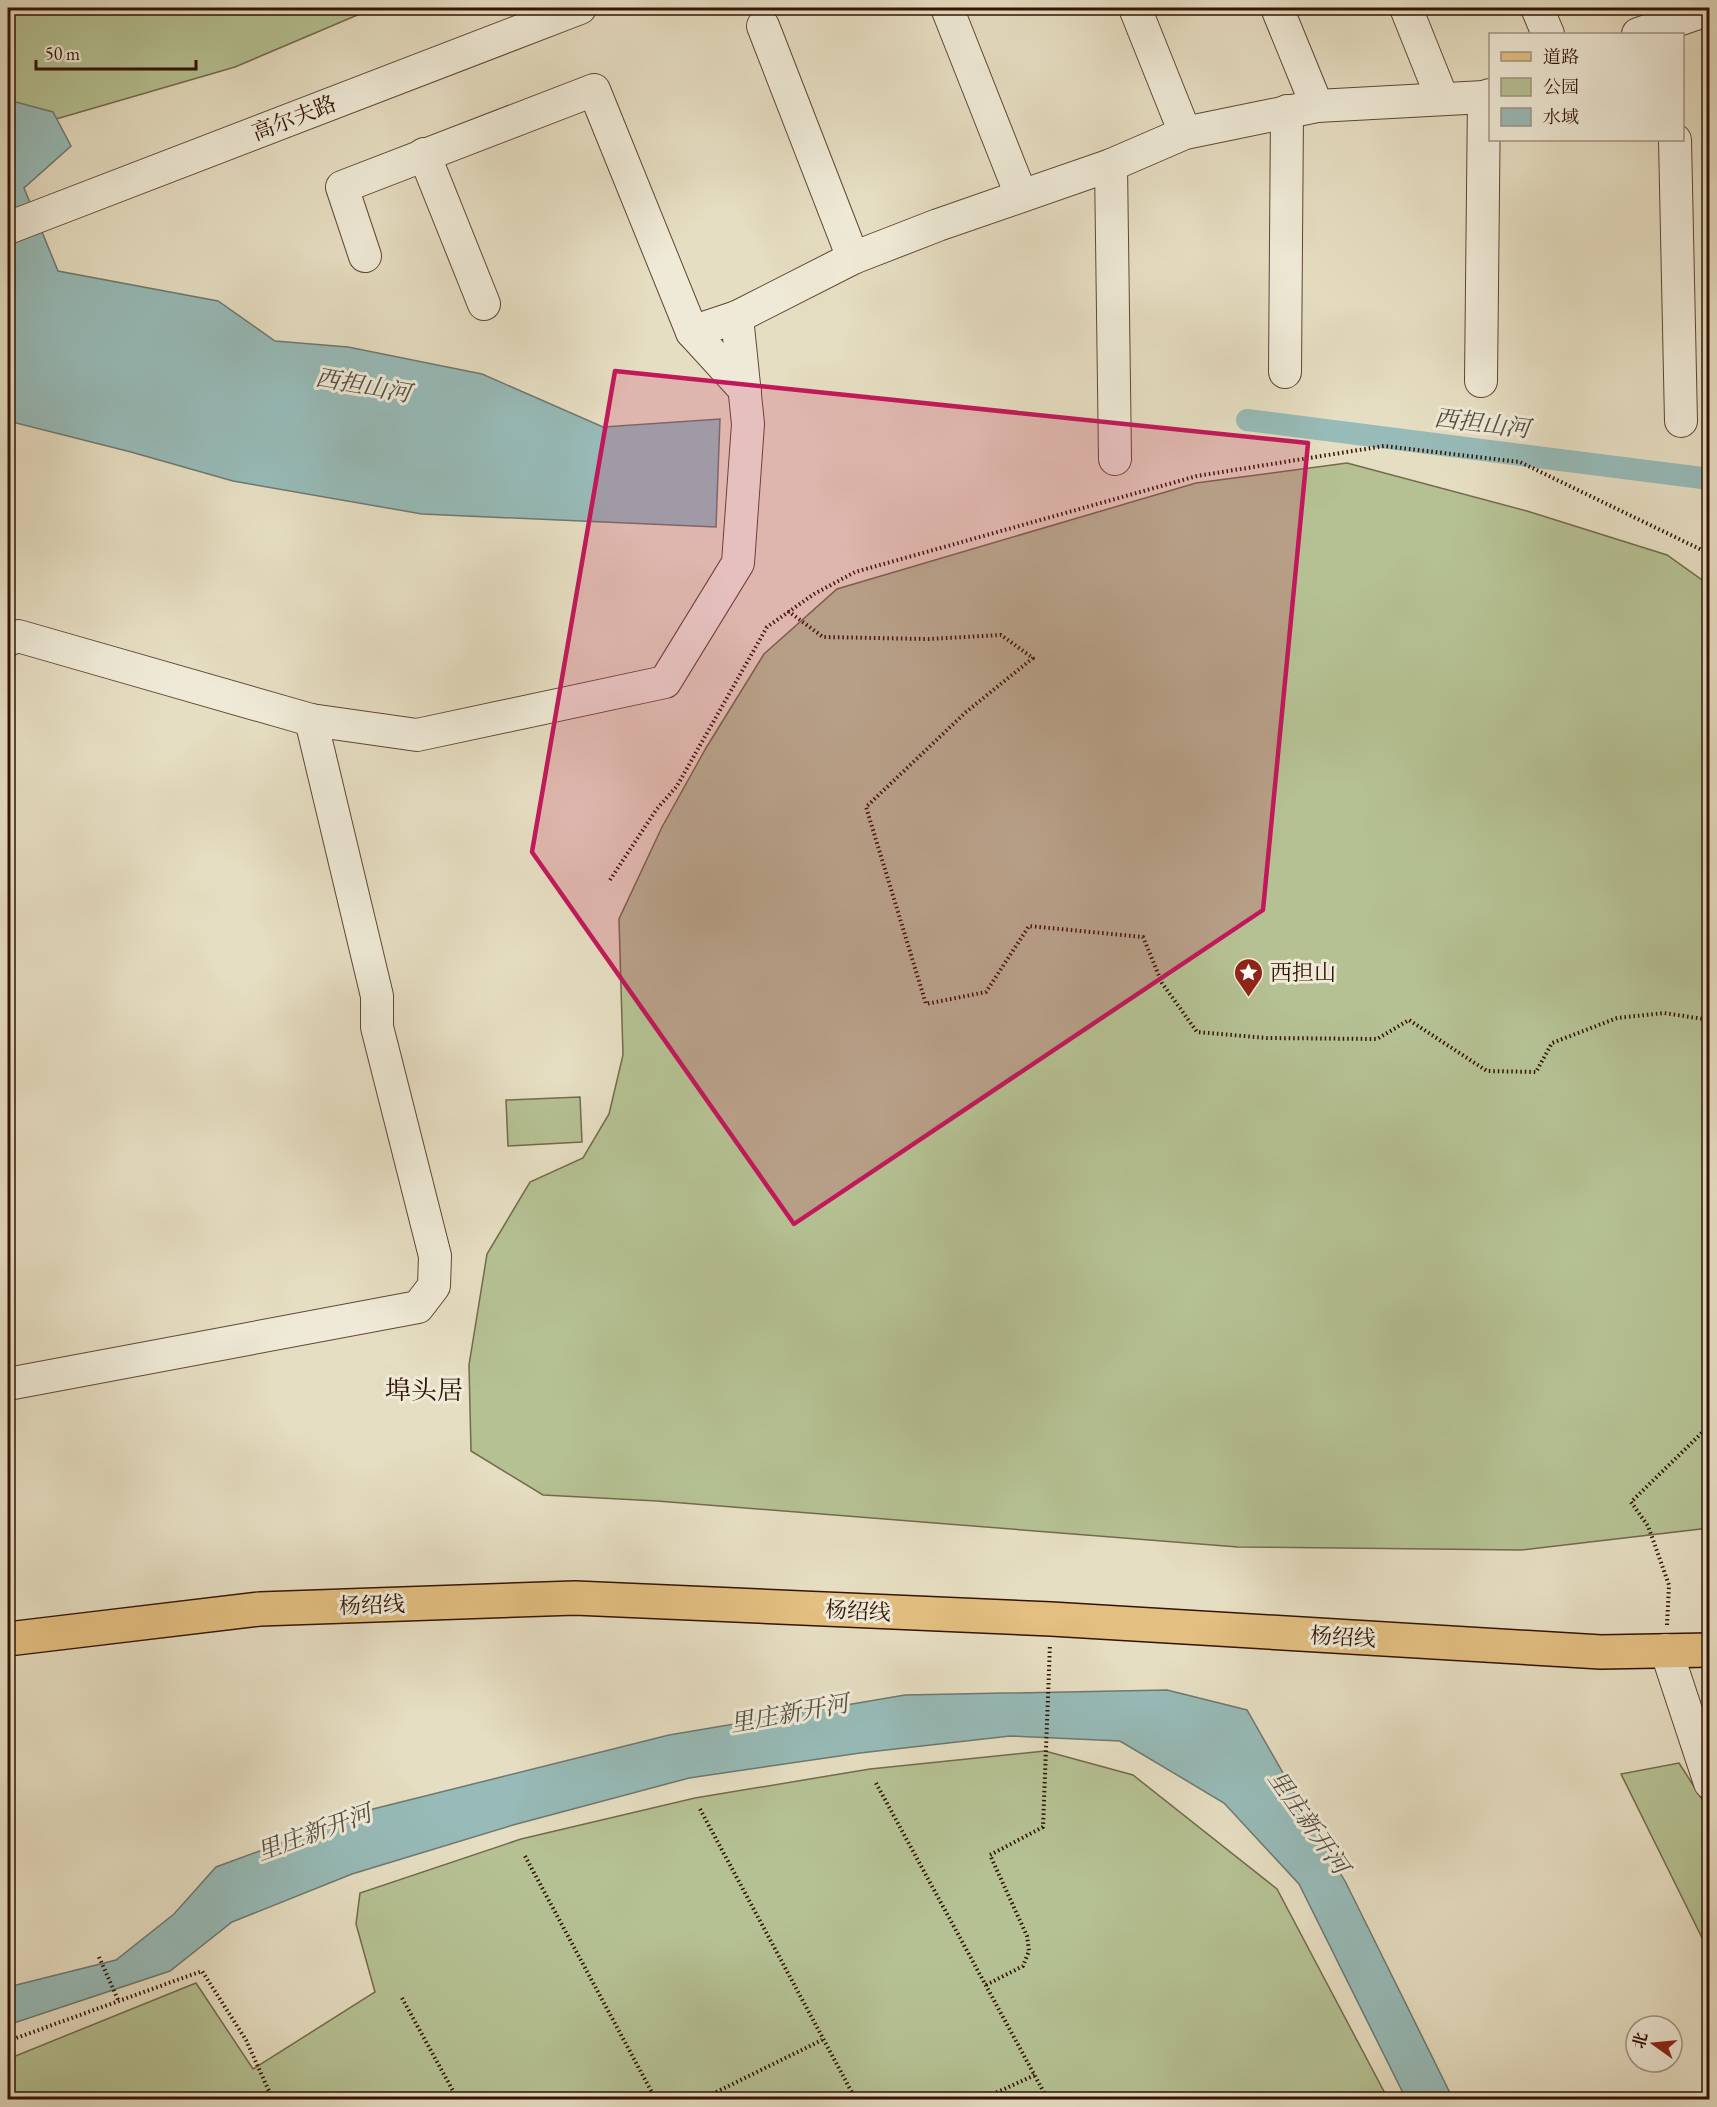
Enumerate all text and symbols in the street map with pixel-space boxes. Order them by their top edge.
scale bar [36,33,196,71]
legend [1489,33,1684,141]
text: 50 m [45,42,80,65]
text: 道路 [1543,45,1579,68]
text: 公园 [1543,75,1579,98]
street label: 高尔夫路 [248,89,340,147]
text: 水域 [1543,105,1579,128]
water label: 西担山河 [313,361,417,409]
water label: 西担山河 [1432,402,1536,445]
place icon: 西担山 [1233,956,1265,998]
place label: 西担山 [1270,958,1336,987]
district label: 埠头居 [385,1373,463,1407]
street label: 杨绍线 [339,1589,405,1621]
street label: 杨绍线 [824,1595,892,1627]
street label: 杨绍线 [1309,1621,1377,1653]
water label: 里庄新开河 [727,1687,855,1739]
water label: 里庄新开河 [1262,1764,1358,1883]
water label: 里庄新开河 [252,1796,379,1867]
north arrow [1624,2014,1684,2074]
text: 北 [1628,2030,1652,2051]

